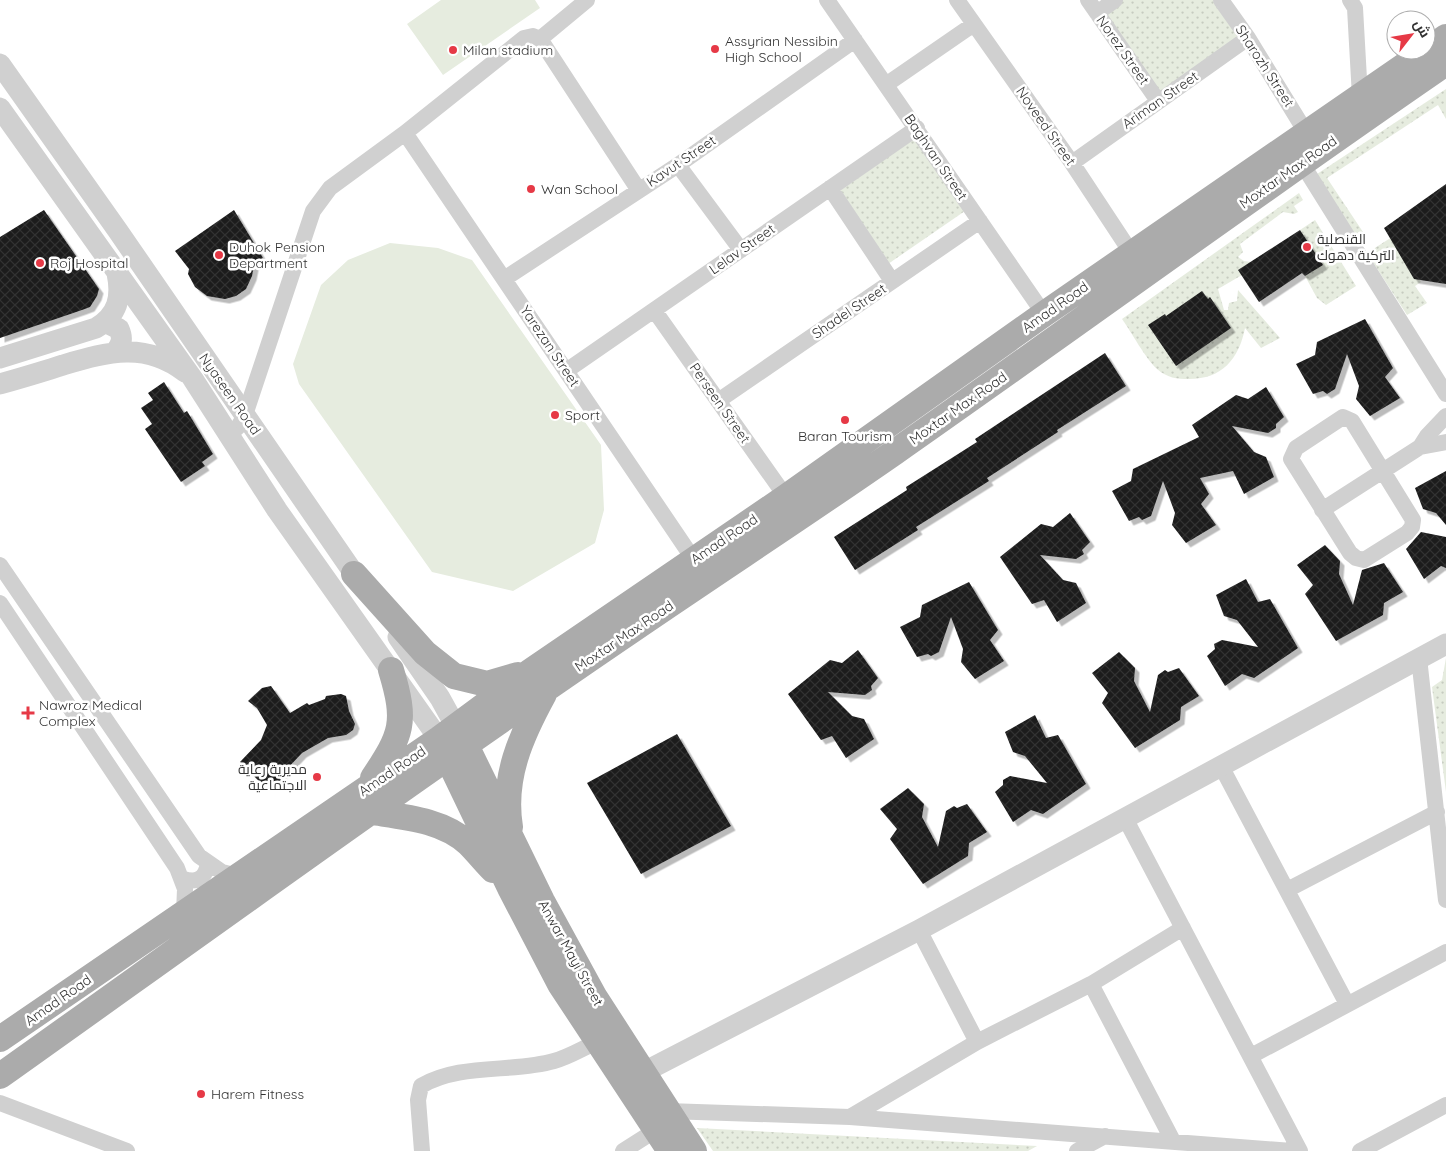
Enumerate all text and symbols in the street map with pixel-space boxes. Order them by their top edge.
north arrow [1386,10,1436,60]
street label: Norez Street [1093,12,1154,88]
text: ش [1410,16,1435,41]
street label: Sharozh Street [1232,21,1298,111]
place label: Assyrian Nessibin High School [725,32,838,66]
place label: Milan stadium [463,41,553,59]
marker: Assyrian Nessibin High School [709,43,721,55]
marker: Milan stadium [447,44,459,56]
street label: Ariman Street [1118,67,1202,133]
street label: Noveed Street [1012,83,1080,169]
street label: Baghvan Street [901,110,972,204]
street label: Kavut Street [643,131,719,191]
street label: Moxtar Max Road [1236,132,1340,212]
place label: Wan School [541,180,618,198]
marker: Wan School [525,183,537,195]
street label: Lelav Street [706,220,779,278]
place label: القنصلية التركية دهوك [1317,230,1395,264]
place label: Duhok Pension Department [229,238,325,272]
marker: القنصلية التركية دهوك [1301,241,1313,253]
marker: Duhok Pension Department [213,249,225,261]
place label: Roj Hospital [50,254,128,272]
marker: Roj Hospital [34,257,46,269]
street label: Amad Road [1018,277,1092,337]
street label: Shadel Street [808,279,890,343]
street label: Yarezan Street [516,302,584,390]
street label: Nyaseen Road [195,350,265,438]
street label: Perseen Street [686,359,754,447]
street label: Moxtar Max Road [906,368,1010,448]
place label: Sport [565,406,600,424]
marker: Sport [549,409,561,421]
marker: Baran Tourism [839,414,851,426]
place label: Baran Tourism [798,427,892,445]
street label: Amad Road [687,510,761,568]
street label: Moxtar Max Road [571,596,677,676]
place label: Nawroz Medical Complex [39,696,142,730]
marker: Nawroz Medical Complex [21,706,35,720]
street label: Amad Road [355,742,429,800]
place label: مديرية رعاية الاجتماعية [238,760,307,794]
marker: مديرية رعاية الاجتماعية [311,771,323,783]
street label: Anwar Mayi Street [534,897,608,1009]
street label: Amad Road [21,970,95,1030]
place label: Harem Fitness [211,1085,304,1103]
marker: Harem Fitness [195,1088,207,1100]

